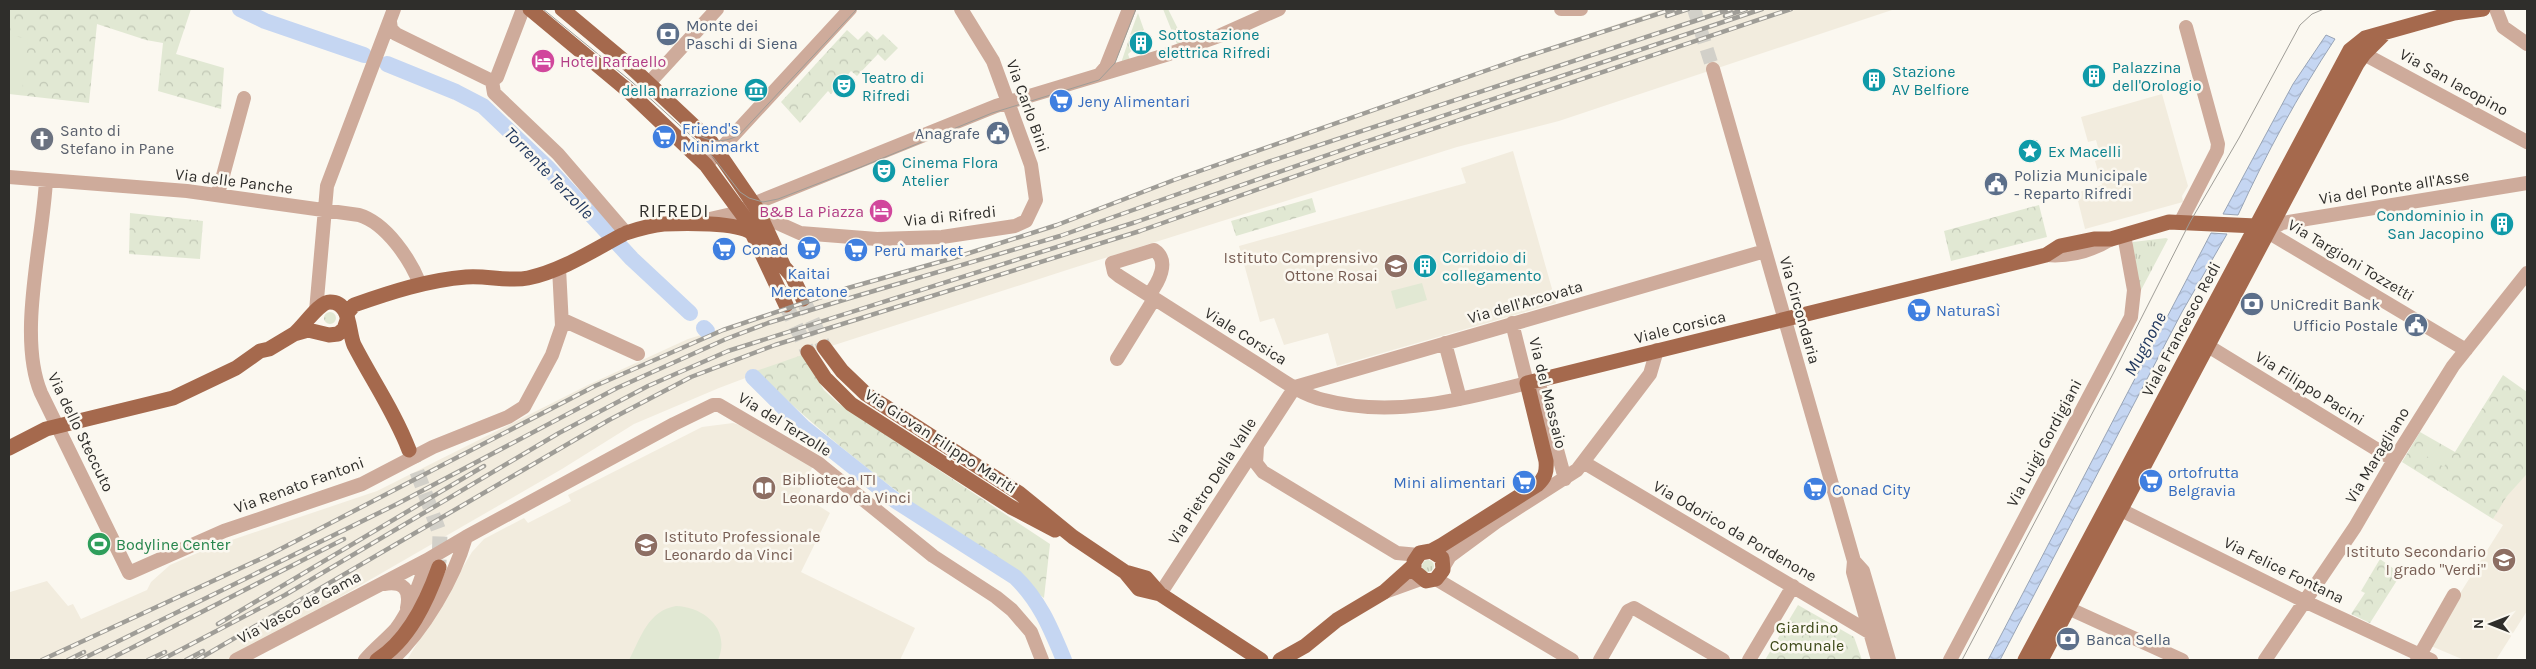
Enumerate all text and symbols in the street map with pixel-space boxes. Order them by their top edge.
place label: Monte dei Paschi di Siena [686,16,798,53]
bank icon: Monte dei Paschi di Siena [655,21,681,47]
place label: Sottostazione elettrica Rifredi [1158,25,1271,62]
building icon: Sottostazione elettrica Rifredi [1128,30,1154,56]
street label: Via San Iacopino [2396,44,2512,120]
hotel icon: Hotel Raffaello [530,48,556,74]
place label: Hotel Raffaello [560,52,666,71]
street label: Via Carlo Bini [1002,57,1054,155]
place label: Palazzina dell'Orologio [2112,58,2201,95]
place label: Stazione AV Belfiore [1892,62,1969,99]
building icon: Palazzina dell'Orologio [2081,63,2107,89]
building icon: Stazione AV Belfiore [1861,67,1887,93]
place label: Teatro di Rifredi [862,68,924,105]
theatre icon: Teatro di Rifredi [831,73,857,99]
museum icon: della narrazione [743,77,769,103]
place label: della narrazione [621,81,738,100]
supermarket icon: Jeny Alimentari [1048,88,1074,114]
place label: Jeny Alimentari [1078,92,1190,111]
place label: Friend's Minimarkt [682,119,759,156]
public building icon: Anagrafe [985,120,1011,146]
place label: Santo di Stefano in Pane [60,121,174,158]
water label: Torrente Terzolle [499,122,599,224]
supermarket icon: Friend's Minimarkt [651,124,677,150]
place label: Anagrafe [915,124,980,143]
church icon: Santo di Stefano in Pane [29,126,55,152]
place icon: Ex Macelli [2017,138,2043,164]
place label: Ex Macelli [2048,142,2122,161]
place label: Cinema Flora Atelier [902,153,998,190]
theatre icon: Cinema Flora Atelier [871,158,897,184]
street label: Via delle Panche [174,164,294,198]
place label: Polizia Municipale - Reparto Rifredi [2014,166,2147,203]
street label: Via del Ponte all'Asse [2318,166,2470,208]
public building icon: Polizia Municipale - Reparto Rifredi [1983,171,2009,197]
hotel icon: B&B La Piazza [868,198,894,224]
district label: RIFREDI [639,200,709,222]
place label: B&B La Piazza [759,202,864,221]
street label: Via di Rifredi [903,202,997,230]
place label: Condominio in San Jacopino [2376,206,2484,243]
building icon: Condominio in San Jacopino [2489,211,2515,237]
street label: Via Targioni Tozzetti [2284,215,2418,305]
supermarket icon: Kaitai Mercatone [796,235,822,261]
supermarket icon: Conad [711,236,737,262]
supermarket icon: Perù market [843,237,869,263]
place label: Conad [742,240,789,259]
place label: Perù market [874,241,963,260]
place label: Istituto Comprensivo Ottone Rosai [1224,248,1378,285]
place label: Corridoio di collegamento [1442,248,1542,285]
school or university icon: Istituto Comprensivo Ottone Rosai [1383,253,1409,279]
building icon: Corridoio di collegamento [1412,253,1438,279]
street label: Via Circondaria [1776,254,1824,366]
street label: Viale Francesco Redi [2137,258,2225,400]
place label: Kaitai Mercatone [770,264,848,301]
street label: Via dell'Arcovata [1465,276,1585,328]
bank icon: UniCredit Bank [2239,291,2265,317]
place label: UniCredit Bank [2270,295,2380,314]
supermarket icon: NaturaSì [1906,297,1932,323]
place label: NaturaSì [1936,301,2001,320]
street label: Viale Corsica [1201,303,1291,369]
street label: Viale Corsica [1632,306,1728,348]
water label: Mugnone [2119,308,2171,380]
public building icon: Ufficio Postale [2403,312,2429,338]
place label: Ufficio Postale [2293,316,2398,335]
street label: Via del Massaio [1525,335,1571,451]
street label: Via Filippo Pacini [2252,347,2368,429]
street label: Via dello Steccuto [44,369,118,495]
street label: Via Luigi Gordigiani [2002,376,2086,510]
street label: Via Giovan Filippo Mariti [861,385,1021,497]
street label: Via del Terzolle [735,388,835,460]
street label: Via Maragliano [2341,403,2413,507]
street label: Via Pietro Della Valle [1164,414,1260,548]
street label: Via Renato Fantoni [231,453,367,517]
place label: ortofrutta Belgravia [2168,463,2239,500]
supermarket icon: ortofrutta Belgravia [2138,468,2164,494]
supermarket icon: Mini alimentari [1511,469,1537,495]
place label: Biblioteca ITI Leonardo da Vinci [782,470,911,507]
place label: Mini alimentari [1393,473,1506,492]
library icon: Biblioteca ITI Leonardo da Vinci [751,475,777,501]
street label: Via Odorico da Pordenone [1650,476,1820,586]
supermarket icon: Conad City [1802,476,1828,502]
place label: Conad City [1832,480,1911,499]
place label: Istituto Professionale Leonardo da Vinci [664,527,821,564]
sports icon: Bodyline Center [86,531,112,557]
school or university icon: Istituto Professionale Leonardo da Vinci [633,532,659,558]
street label: Via Felice Fontana [2221,533,2347,607]
place label: Bodyline Center [116,535,230,554]
place label: Istituto Secondario I grado "Verdi" [2346,542,2486,579]
school or university icon: Istituto Secondario I grado "Verdi" [2491,547,2517,573]
street label: Via Vasco de Gama [234,566,364,648]
north arrow [2466,599,2516,649]
park label: Giardino Comunale [1770,618,1844,655]
text: N [2470,619,2487,629]
bank icon: Banca Sella [2055,626,2081,652]
place label: Banca Sella [2086,630,2171,649]

